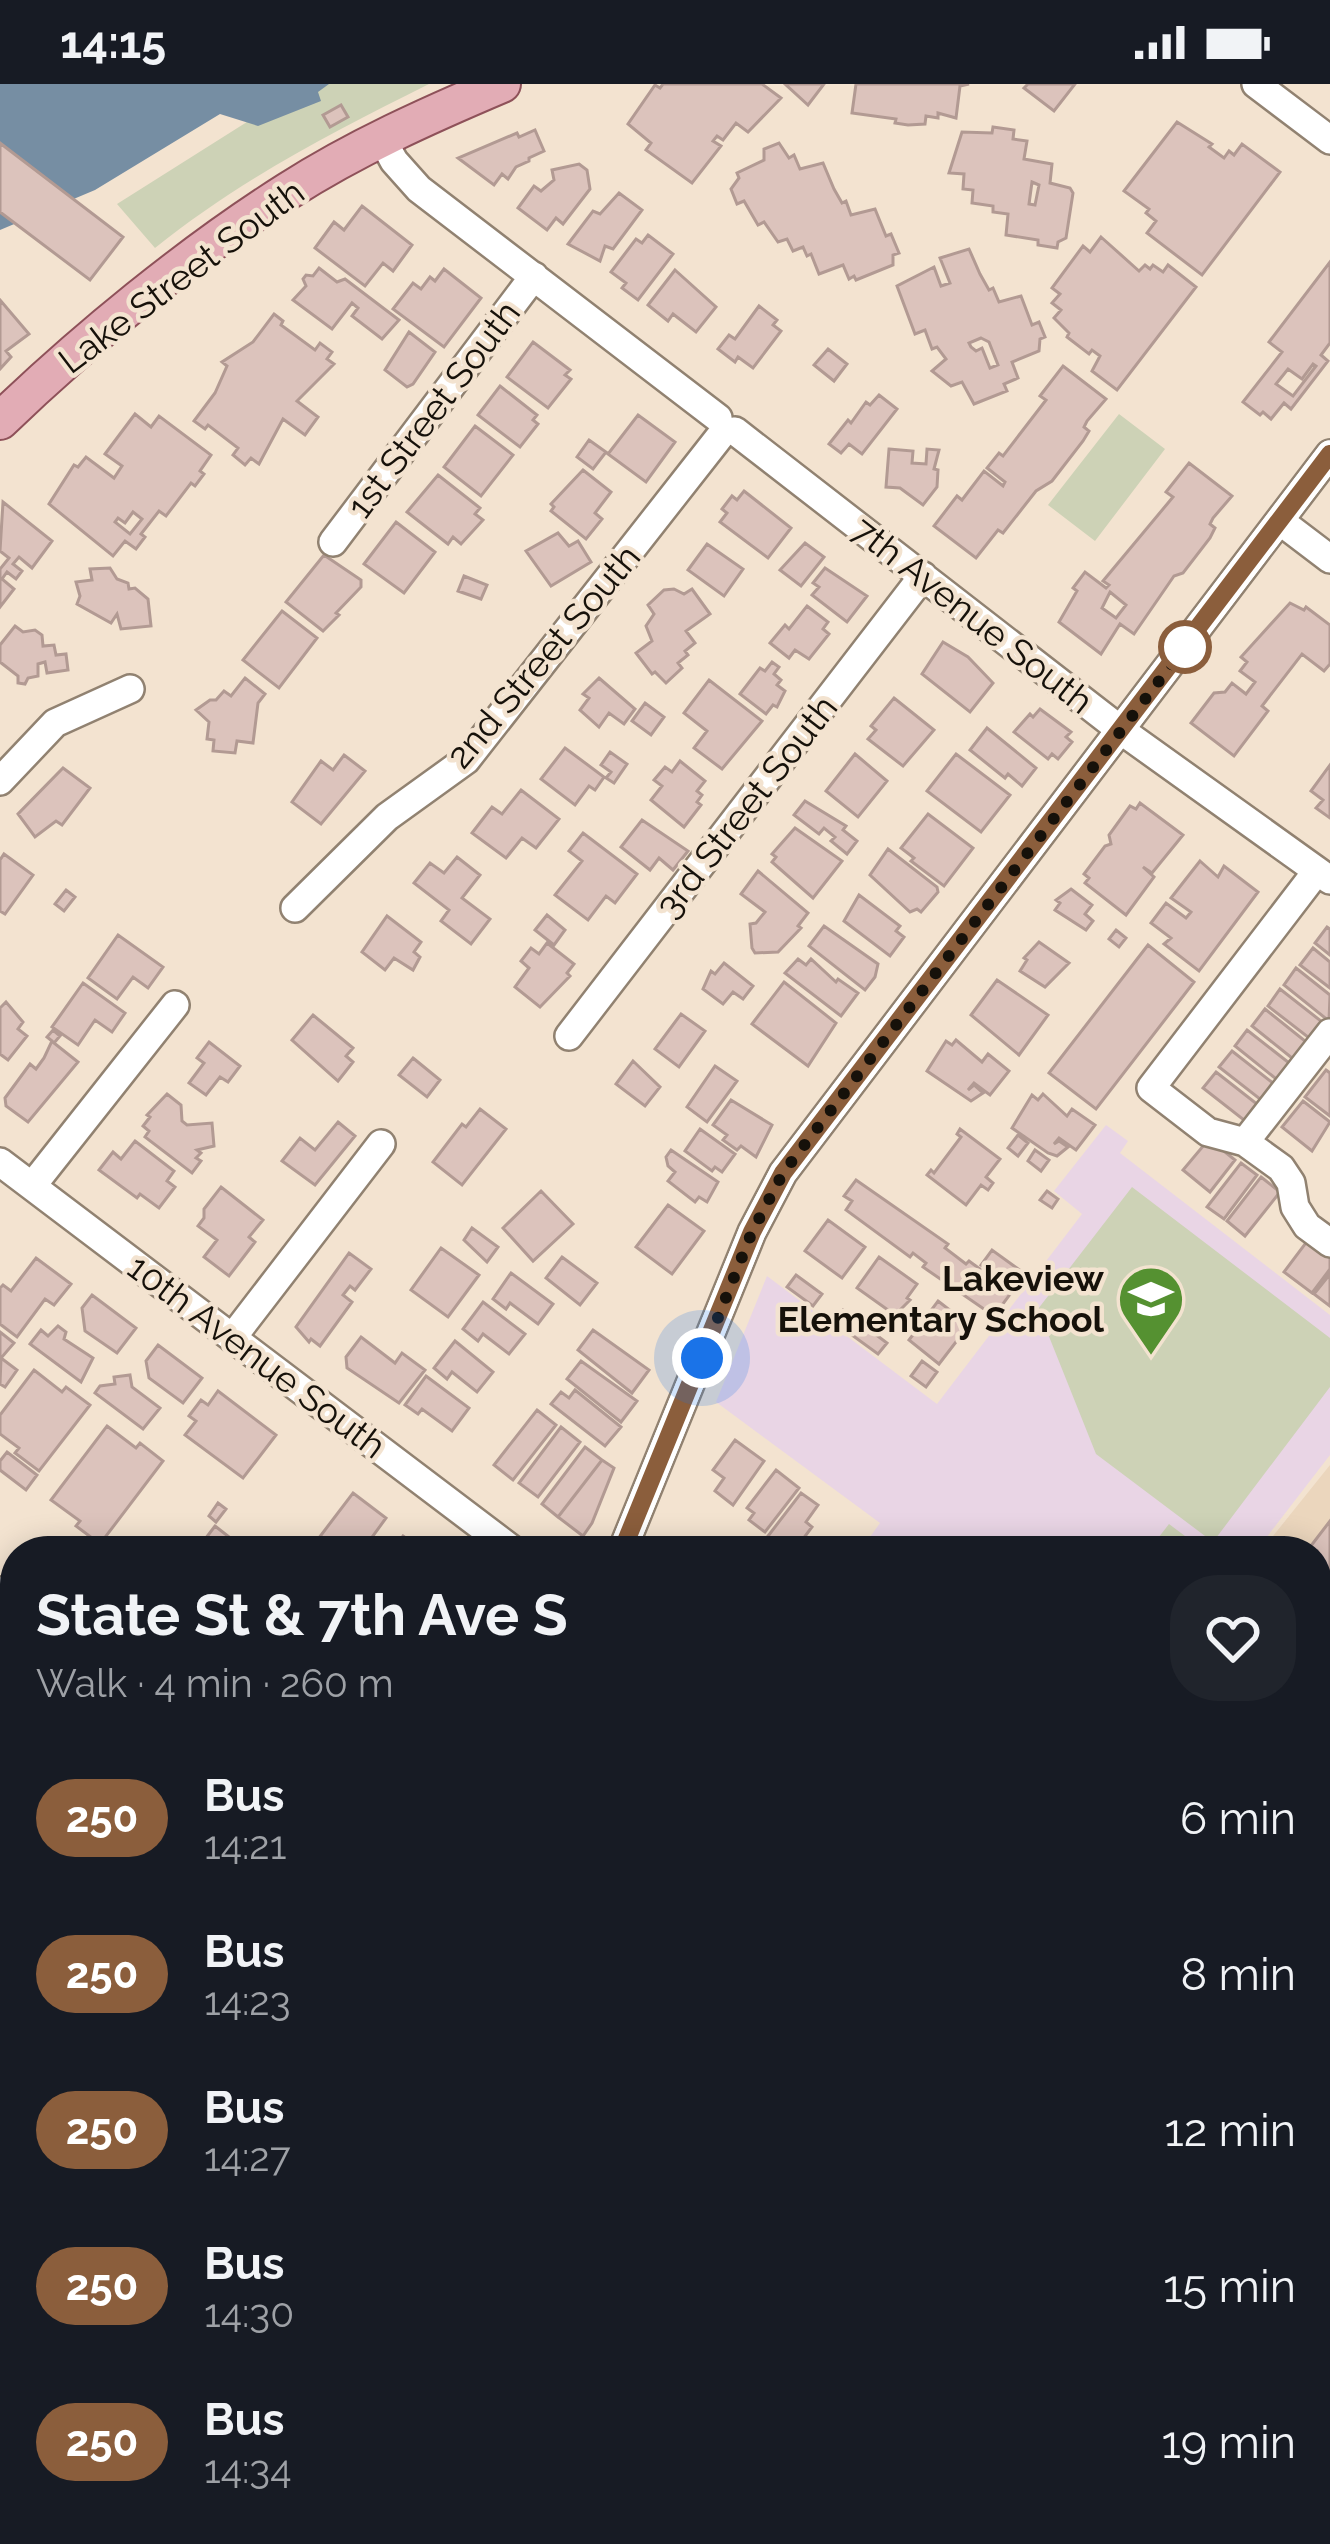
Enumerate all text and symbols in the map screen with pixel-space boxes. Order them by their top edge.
text: 14:15 [60,16,166,69]
street label: Lake Street South [50,170,312,382]
street label: 1st Street South [338,292,528,526]
street label: 7th Avenue South [844,508,1102,722]
street label: 2nd Street South [438,536,648,776]
unlabelled marker [1160,622,1210,672]
street label: 3rd Street South [646,687,846,925]
street label: 10th Avenue South [120,1245,394,1467]
place label: Lakeview Elementary School [778,1257,1105,1340]
school or university icon: Lakeview Elementary School [1116,1264,1186,1358]
your location [672,1328,732,1388]
button: heart [1170,1575,1296,1701]
text: State St & 7th Ave S [36,1581,568,1648]
text: Walk · 4 min · 260 m [36,1660,394,1706]
text: Bus [204,1769,285,1822]
text: 6 min [1180,1792,1296,1845]
text: 250 [66,1793,138,1842]
text: 14:21 [204,1822,286,1868]
text: Bus [204,1925,285,1978]
text: 8 min [1180,1948,1296,2001]
text: 250 [66,1949,138,1998]
text: 14:23 [204,1978,290,2024]
text: Bus [204,2081,285,2134]
text: 12 min [1164,2104,1296,2157]
text: 250 [66,2105,138,2154]
text: 14:27 [204,2134,291,2180]
text: Bus [204,2237,285,2290]
text: 15 min [1163,2260,1296,2313]
text: 250 [66,2261,138,2310]
text: 14:30 [204,2290,294,2336]
text: Bus [204,2393,285,2446]
text: 19 min [1161,2416,1296,2469]
text: 250 [66,2417,138,2466]
text: 14:34 [204,2446,291,2492]

